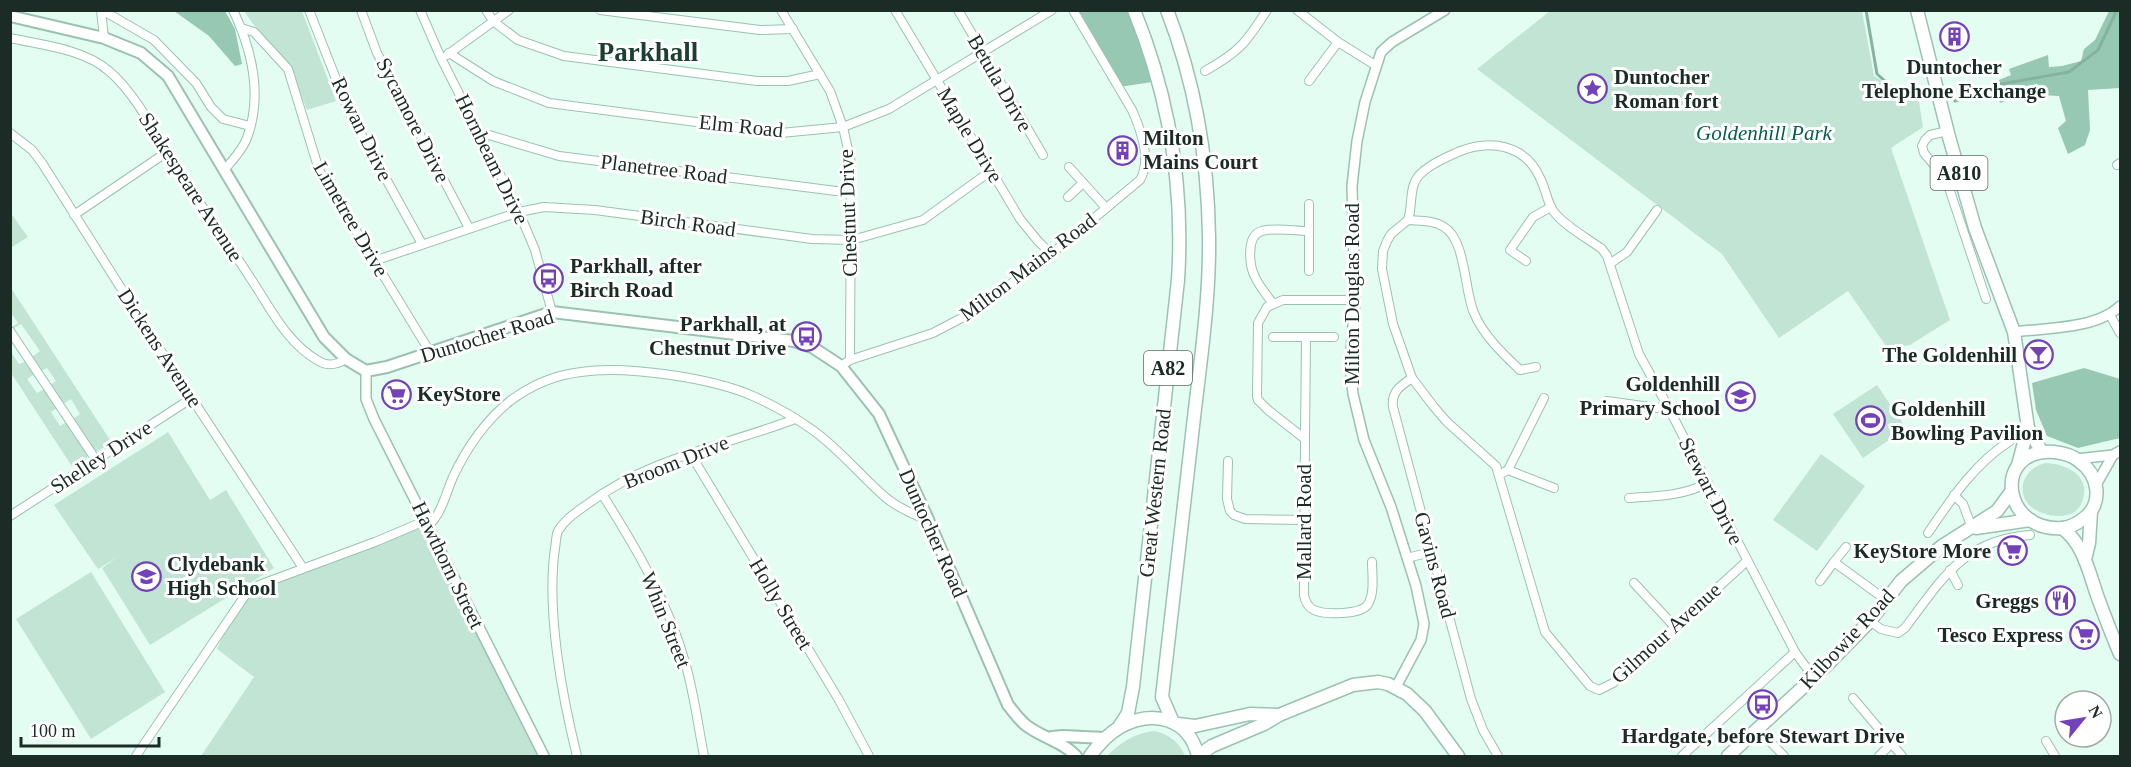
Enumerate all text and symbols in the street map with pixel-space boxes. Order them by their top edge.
building icon: Duntocher Telephone Exchange [1938,20,1970,52]
street label: Betula Drive [963,30,1037,136]
district label: Parkhall [598,37,699,67]
street label: Sycamore Drive [371,53,455,187]
place label: Duntocher Telephone Exchange [1862,55,2046,103]
place label: Duntocher Roman fort [1614,65,1718,113]
street label: Rowan Drive [327,73,397,185]
place icon: Duntocher Roman fort [1577,73,1609,105]
street label: Maple Drive [932,83,1008,187]
street label: Hornbeam Drive [450,90,534,228]
street label: Shakespeare Avenue [134,108,248,266]
street label: Elm Road [698,110,785,142]
park label: Goldenhill Park [1696,121,1833,145]
place label: Milton Mains Court [1143,126,1258,174]
building icon: Milton Mains Court [1106,134,1138,166]
street label: Planetree Road [599,149,729,189]
street label: Chestnut Drive [834,149,862,277]
road number: A810 [1930,156,1988,190]
street label: Limetree Drive [308,157,394,281]
street label: Milton Douglas Road [1340,203,1364,385]
street label: Birch Road [639,204,738,242]
street label: Milton Mains Road [955,208,1101,326]
place label: Parkhall, after Birch Road [570,254,702,302]
bus stop icon: Parkhall, after Birch Road [533,262,565,294]
street label: Dickens Avenue [113,284,207,412]
street label: Duntocher Road [417,304,557,368]
place label: Parkhall, at Chestnut Drive [649,312,786,360]
bus stop icon: Parkhall, at Chestnut Drive [791,320,823,352]
bar icon: The Goldenhill [2022,339,2054,371]
place label: The Goldenhill [1882,343,2017,367]
road number: A82 [1144,351,1192,385]
place label: Goldenhill Primary School [1579,372,1720,420]
supermarket icon: KeyStore [380,378,412,410]
school or university icon: Goldenhill Primary School [1725,380,1757,412]
place label: KeyStore [417,382,501,406]
place label: Goldenhill Bowling Pavilion [1891,397,2044,445]
sports icon: Goldenhill Bowling Pavilion [1854,405,1886,437]
street label: Great Western Road [1134,407,1176,578]
street label: Shelley Drive [46,415,156,499]
street label: Broom Drive [620,430,732,494]
street label: Stewart Drive [1674,433,1748,549]
street label: Mallard Road [1292,463,1316,580]
street label: Duntocher Road [894,465,972,601]
street label: Hawthorn Street [407,498,489,633]
street label: Gavins Road [1409,509,1461,621]
supermarket icon: KeyStore More [1996,535,2028,567]
place label: KeyStore More [1854,539,1991,563]
place label: Clydebank High School [167,552,276,600]
street label: Holly Street [744,554,818,654]
school or university icon: Clydebank High School [130,560,162,592]
street label: Whin Street [636,569,696,671]
street label: Gilmour Avenue [1606,578,1726,688]
street label: Kilbowie Road [1795,584,1900,694]
restaurant icon: Greggs [2044,585,2076,617]
place label: Greggs [1975,589,2039,613]
supermarket icon: Tesco Express [2068,619,2100,651]
place label: Tesco Express [1938,623,2063,647]
bus stop icon: Hardgate, before Stewart Drive [1747,689,1779,721]
north arrow [2053,689,2113,749]
text: N [2085,702,2106,721]
scale bar [21,710,159,748]
text: 100 m [30,721,76,741]
place label: Hardgate, before Stewart Drive [1621,724,1905,748]

